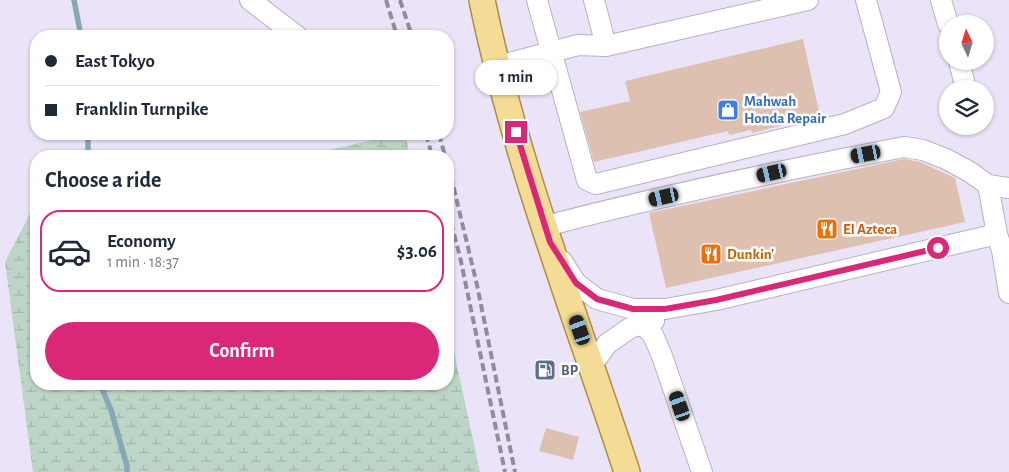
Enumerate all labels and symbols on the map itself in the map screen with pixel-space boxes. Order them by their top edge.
north arrow [939,15,994,70]
callout: 1 min [475,59,557,94]
place label: Mahwah Honda Repair [744,94,827,126]
shop icon: Mahwah Honda Repair [716,98,740,122]
route end [505,121,527,143]
car [849,144,882,164]
car [755,162,788,184]
car [647,186,680,208]
restaurant icon: El Azteca [815,217,839,241]
place label: El Azteca [843,222,897,237]
route start [927,237,949,259]
restaurant icon: Dunkin' [699,242,723,266]
place label: Dunkin' [727,247,774,262]
car [568,313,591,347]
fuel station icon: BP [533,358,557,382]
place label: BP [561,363,579,378]
car [668,389,691,423]

